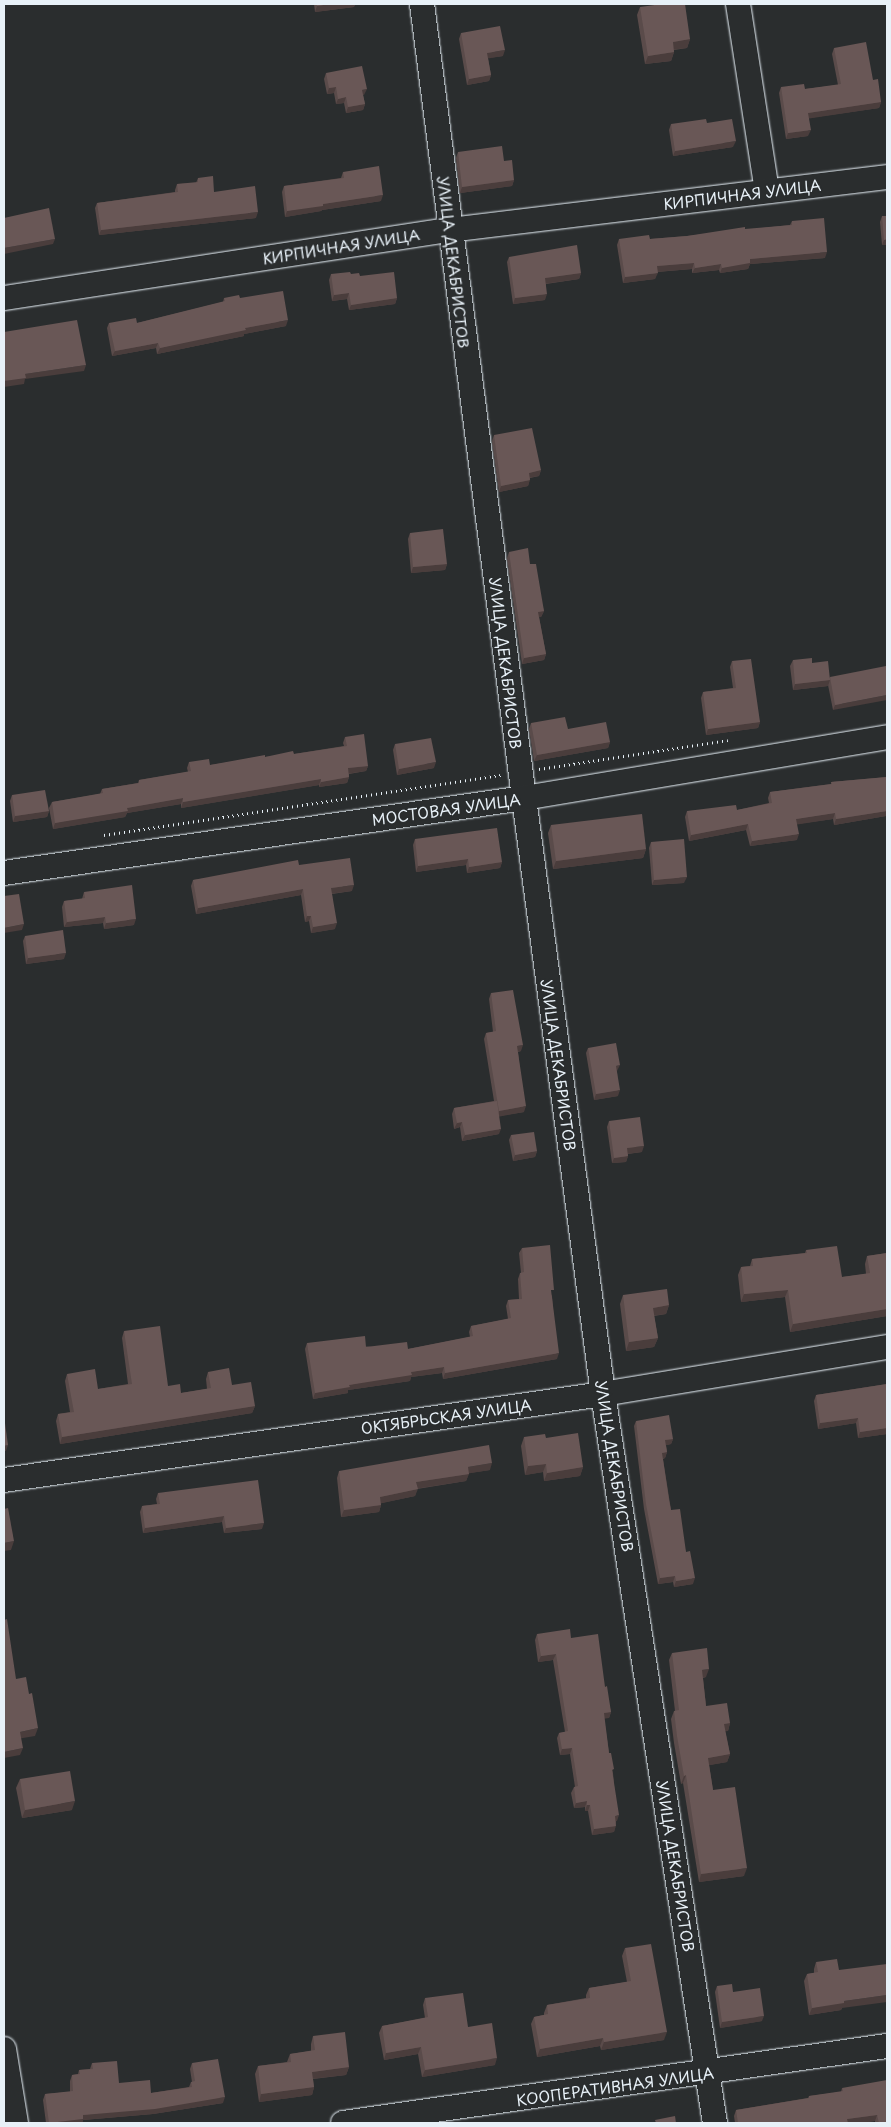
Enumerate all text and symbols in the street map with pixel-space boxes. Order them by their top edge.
street label: УЛИЦА ДЕКАБРИСТОВ [434,174,474,350]
street label: КИРПИЧНАЯ УЛИЦА [662,175,822,213]
street label: КИРПИЧНАЯ УЛИЦА [261,225,421,267]
street label: УЛИЦА ДЕКАБРИСТОВ [486,575,526,751]
street label: МОСТОВАЯ УЛИЦА [371,790,521,828]
street label: УЛИЦА ДЕКАБРИСТОВ [538,978,580,1152]
street label: УЛИЦА ДЕКАБРИСТОВ [592,1379,638,1553]
street label: ОКТЯБРЬСКАЯ УЛИЦА [360,1395,532,1437]
street label: УЛИЦА ДЕКАБРИСТОВ [653,1779,699,1953]
street label: КООПЕРАТИВНАЯ УЛИЦА [515,2063,715,2109]

